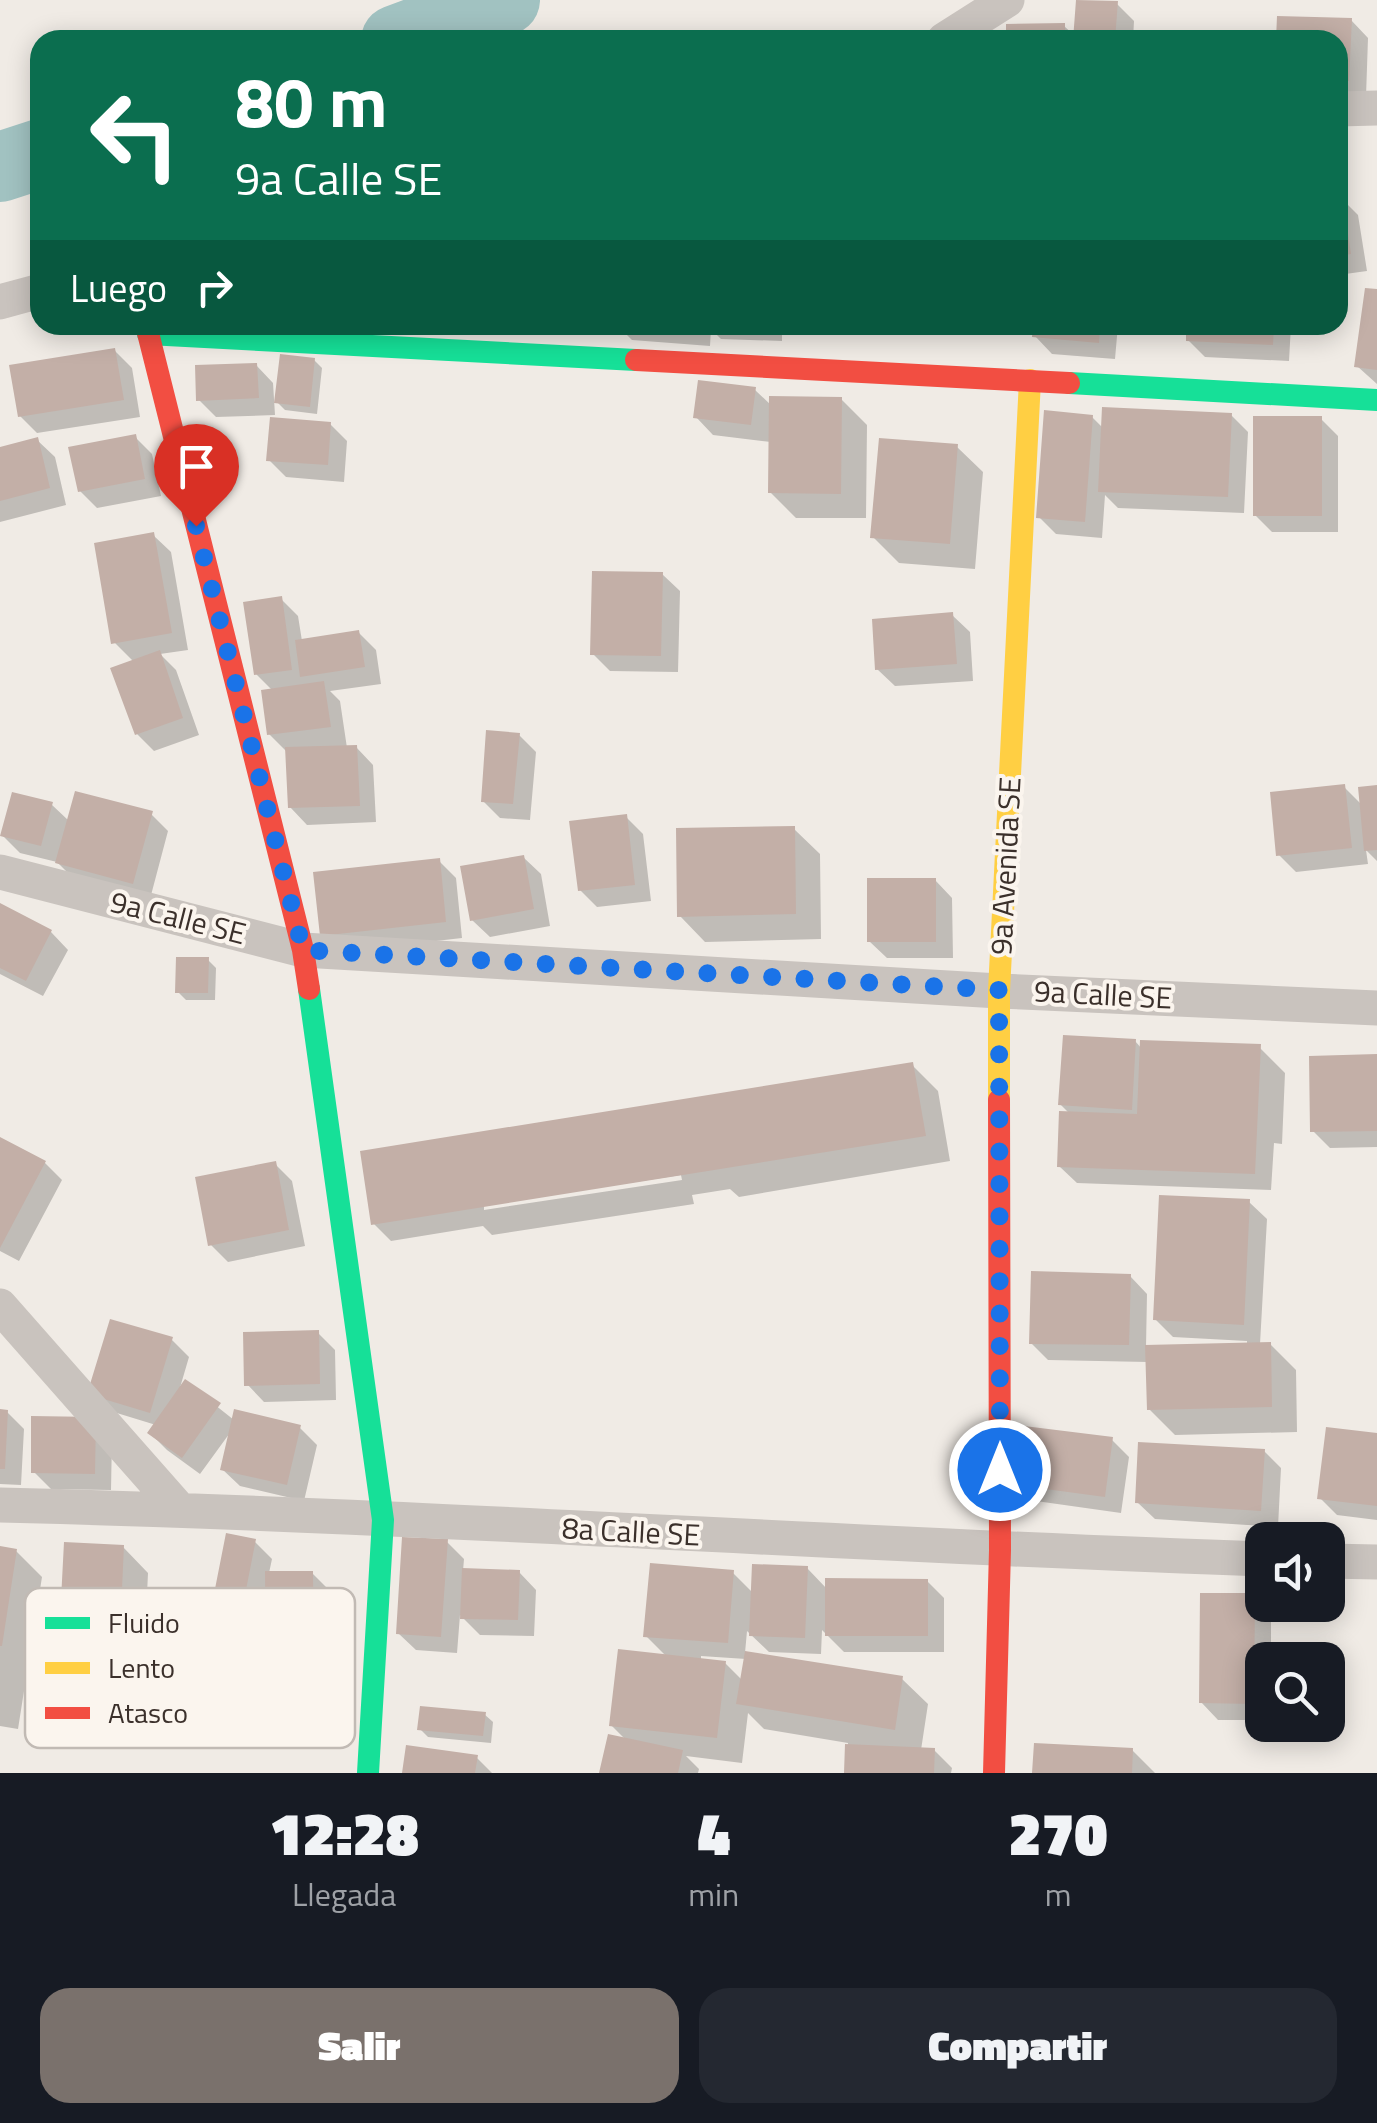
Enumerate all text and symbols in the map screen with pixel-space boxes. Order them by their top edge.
text: 80 m [235,48,388,154]
icon: left [70,70,200,200]
text: 9a Calle SE [235,144,442,212]
text: Luego [70,259,167,317]
icon: right [187,260,242,315]
pin [154,424,239,527]
icon: arrive [169,439,224,494]
street label: 9a Avenida SE [977,776,1033,956]
street label: 9a Calle SE [106,878,251,956]
street label: 9a Calle SE [1033,967,1173,1021]
position arrow [948,1418,1052,1522]
street label: 8a Calle SE [561,1504,701,1558]
map controls [1245,1522,1345,1742]
button: sound [1245,1522,1345,1622]
legend [25,1588,355,1748]
text: Fluido [108,1601,180,1644]
button: search [1245,1642,1345,1742]
text: Lento [108,1646,175,1689]
text: Atasco [108,1691,188,1734]
text: 12:28 [269,1787,419,1878]
text: 4 [697,1787,730,1878]
text: 270 [1009,1787,1108,1878]
text: Llegada [292,1870,396,1918]
text: min [688,1870,739,1918]
text: m [1045,1870,1071,1918]
button: Salir [40,1988,679,2103]
button: Compartir [699,1988,1337,2103]

